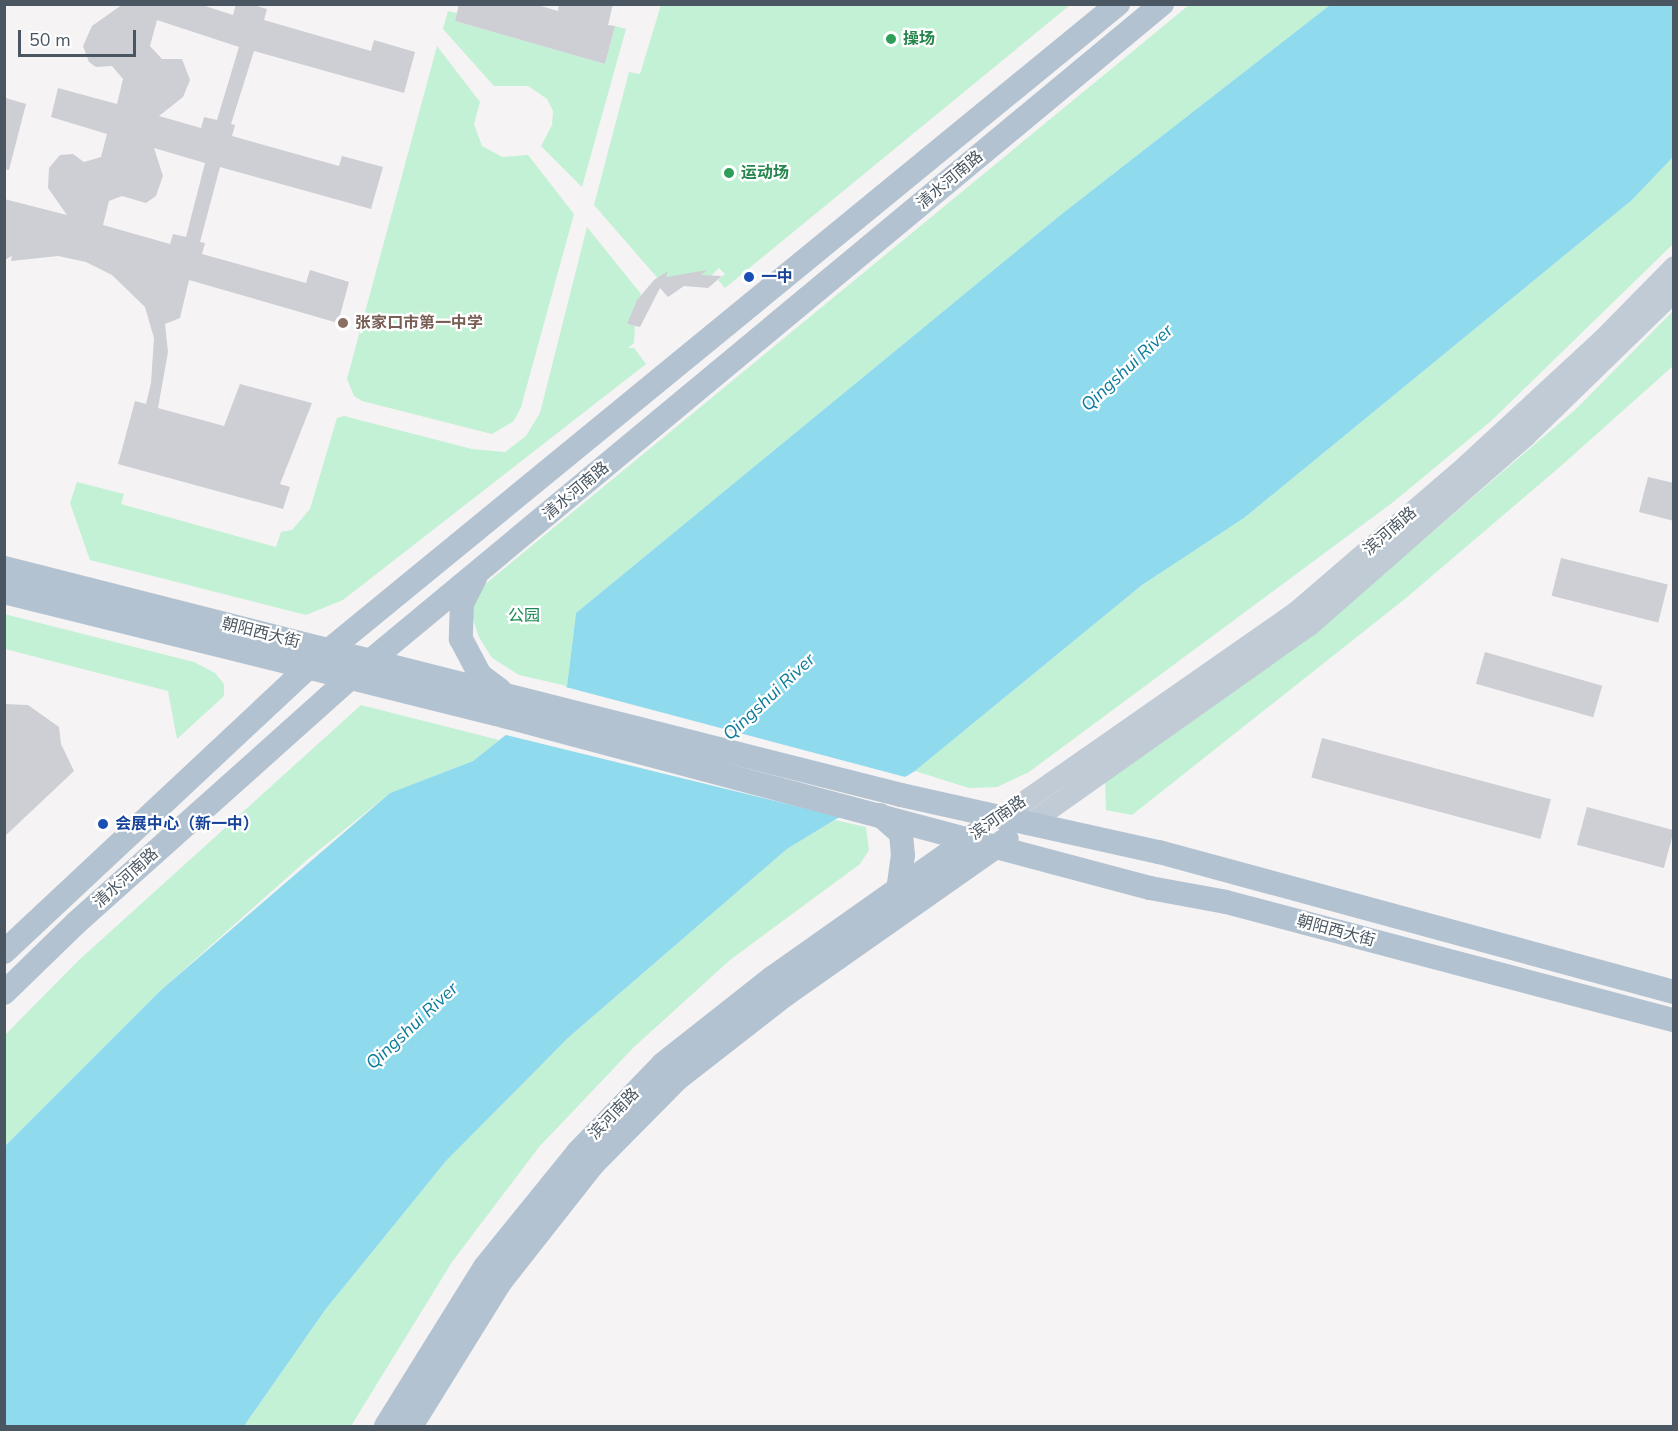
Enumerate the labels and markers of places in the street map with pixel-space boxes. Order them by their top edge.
place label: 操场 [903,29,935,49]
marker: 操场 [884,32,898,46]
place label: 运动场 [741,163,789,183]
marker: 运动场 [722,166,736,180]
place label: 一中 [761,267,793,287]
marker: 一中 [742,270,756,284]
place label: 张家口市第一中学 [355,313,483,333]
marker: 张家口市第一中学 [336,316,350,330]
place label: 会展中心（新一中） [115,814,259,834]
marker: 会展中心（新一中） [96,817,110,831]

